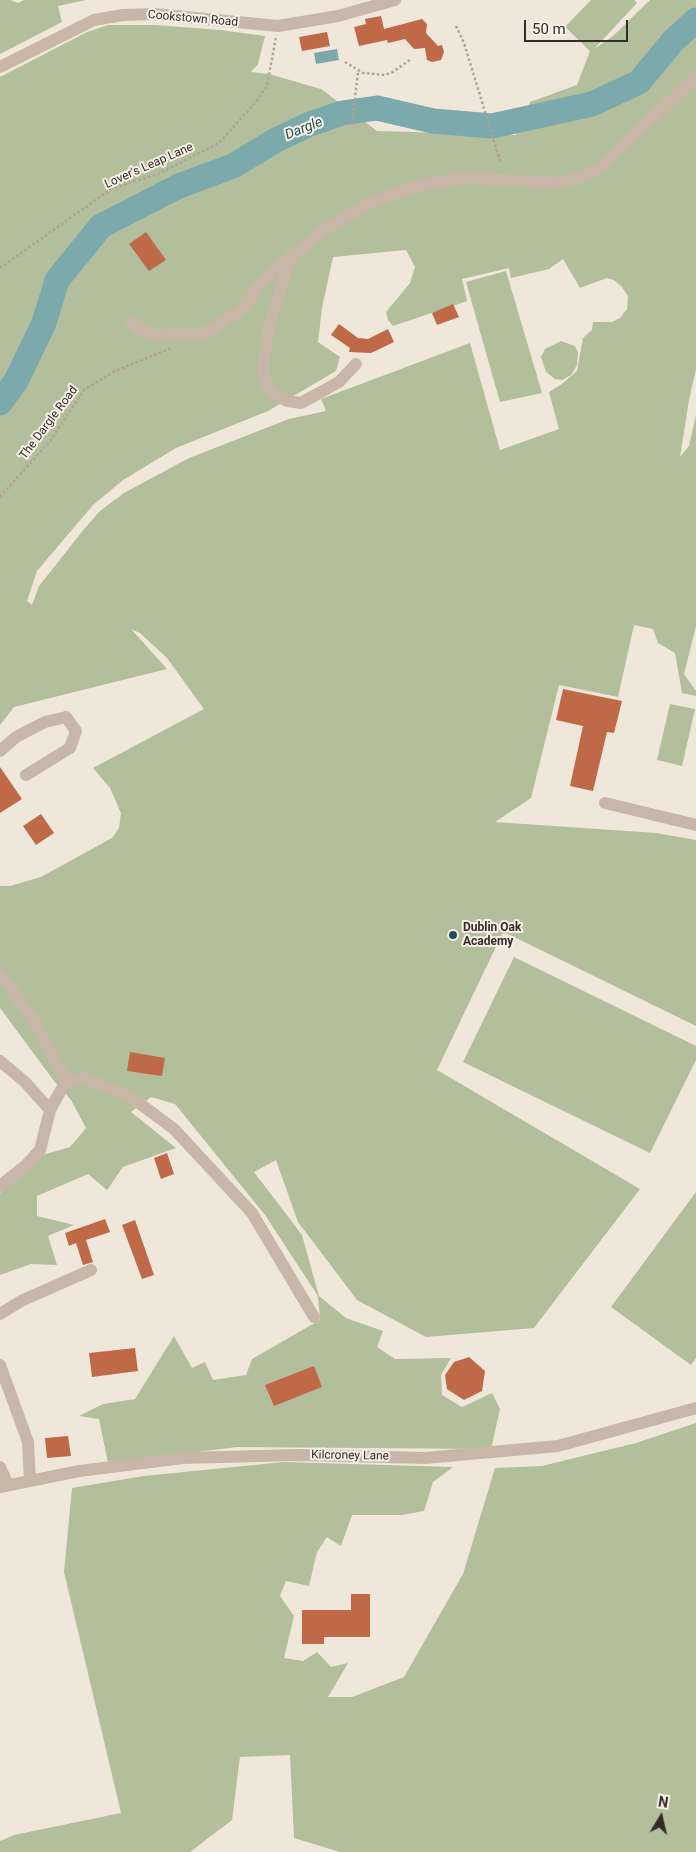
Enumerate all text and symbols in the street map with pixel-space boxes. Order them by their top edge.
street label: Cookstown Road [147,8,239,30]
scale bar [526,10,630,42]
text: 50 m [532,20,566,38]
water label: Dargle [283,114,325,144]
street label: Lover's Leap Lane [103,140,195,192]
street label: The Dargle Road [17,384,81,462]
place label: Dublin Oak Academy [463,921,521,949]
marker: Dublin Oak Academy [447,929,459,941]
street label: Kilcroney Lane [311,1448,389,1464]
north arrow [636,1792,686,1842]
text: N [657,1794,669,1811]

